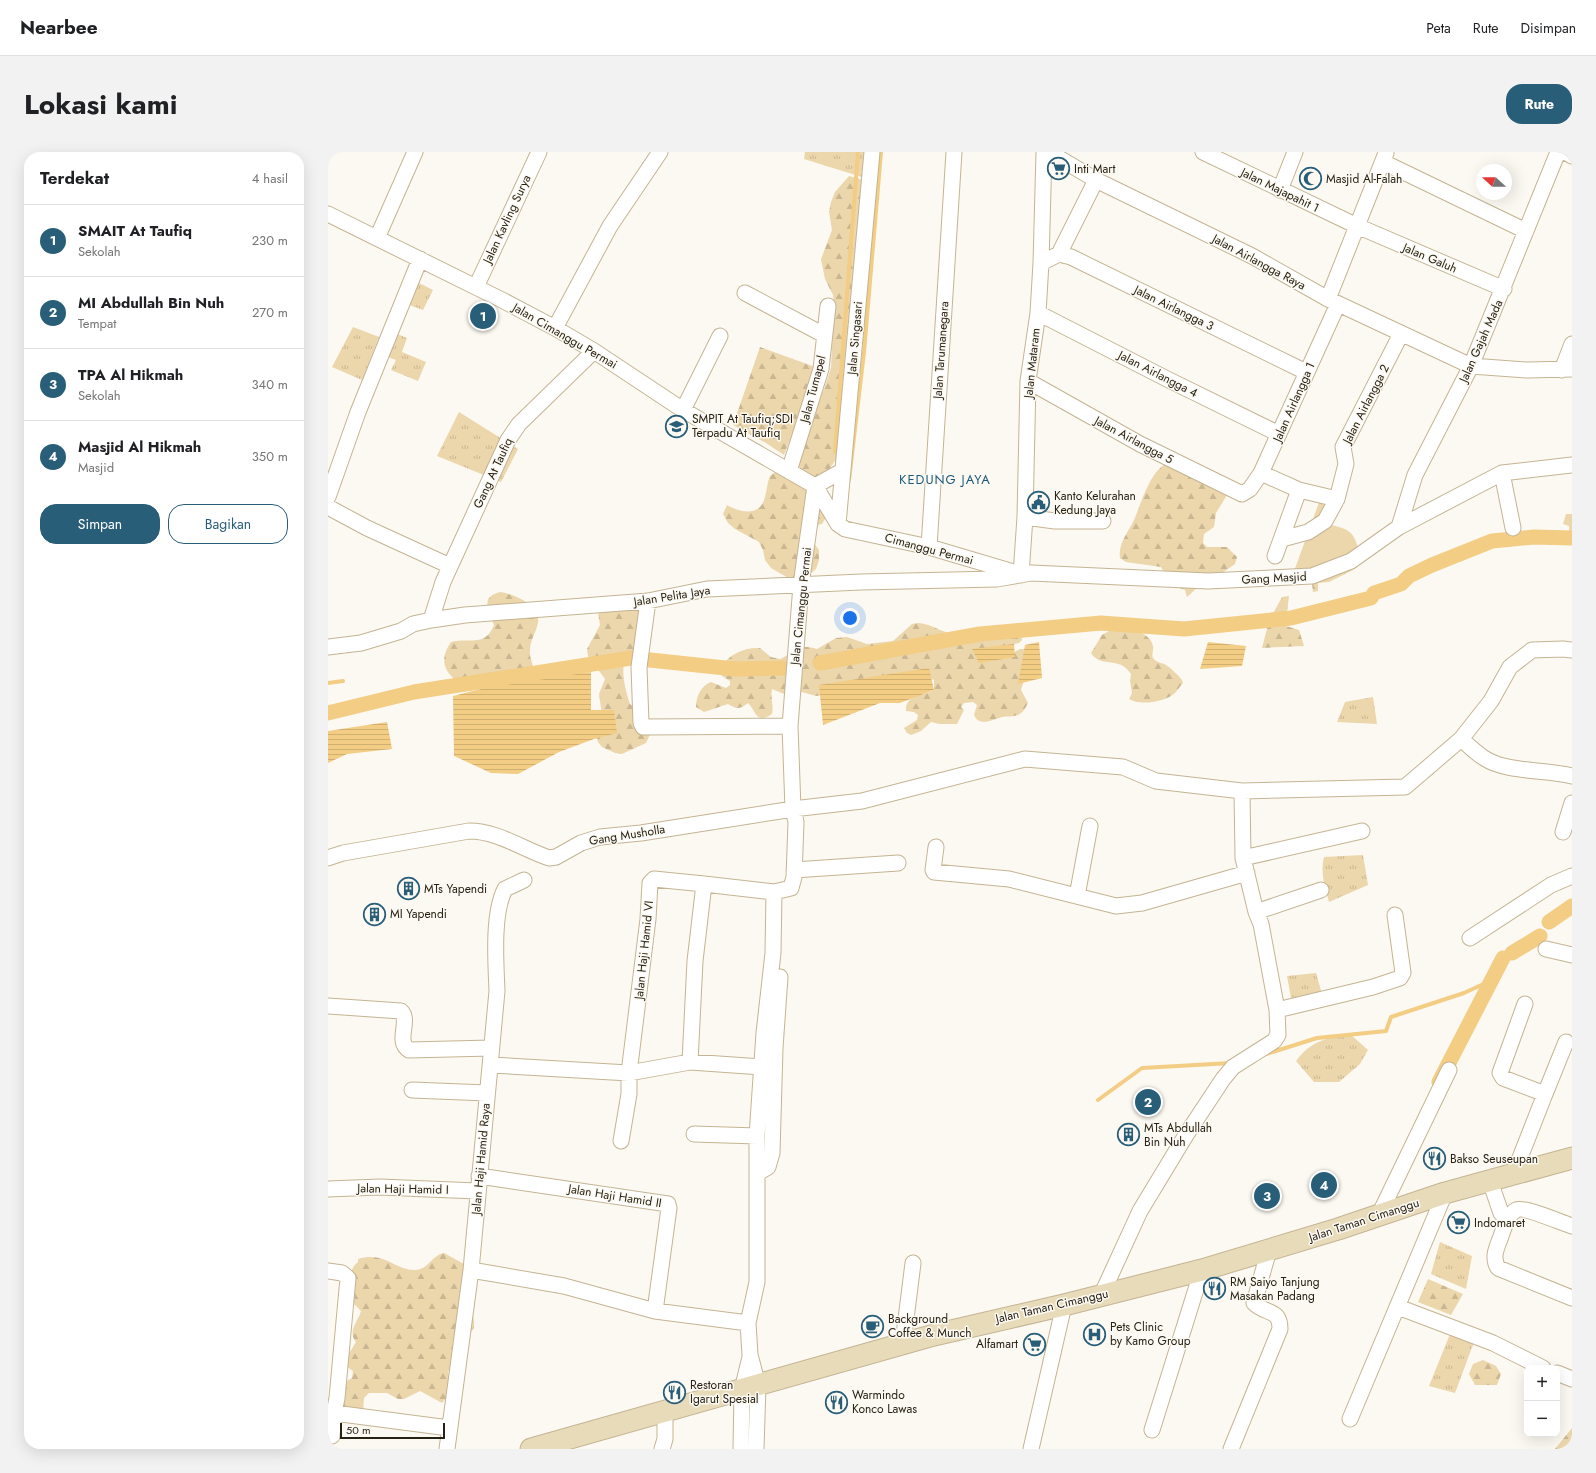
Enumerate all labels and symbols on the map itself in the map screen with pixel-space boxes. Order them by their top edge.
supermarket icon: Inti Mart [1045,156,1071,182]
place label: Inti Mart [1074,160,1115,178]
street label: Jalan Majapahit 1 [1236,162,1322,217]
north arrow [1476,164,1512,200]
mosque icon: Masjid Al-Falah [1297,166,1323,192]
place label: Masjid Al-Falah [1326,170,1402,188]
street label: Jalan Kavling Surya [478,172,536,268]
street label: Jalan Airlangga Raya [1207,229,1309,294]
street label: Jalan Galuh [1398,238,1460,278]
street label: Jalan Airlangga 3 [1129,280,1217,335]
street label: Jalan Gajah Mada [1454,297,1507,387]
street label: Jalan Cimanggu Permai [508,298,621,373]
street label: Jalan Tarumanegara [928,300,953,401]
pin: 1 [470,301,496,331]
street label: Jalan Singasari [843,301,867,377]
street label: Jalan Mataram [1019,327,1045,401]
street label: Jalan Airlangga 4 [1113,345,1201,402]
street label: Jalan Tumapel [795,353,831,427]
street label: Jalan Airlangga 1 [1268,359,1320,447]
street label: Jalan Airlangga 2 [1337,361,1394,449]
place label: SMPIT At Taufiq;SDI Terpadu At Taufiq [692,410,793,442]
street label: Jalan Airlangga 5 [1090,411,1177,468]
school or university icon: SMPIT At Taufiq;SDI Terpadu At Taufiq [663,413,689,439]
street label: Gang At Taufiq [469,435,517,511]
district label: KEDUNG JAYA [899,470,991,489]
place label: Kanto Kelurahan Kedung Jaya [1054,487,1136,519]
public building icon: Kanto Kelurahan Kedung Jaya [1026,490,1052,516]
street label: Cimanggu Permai [883,529,975,569]
street label: Jalan Cimanggu Permai [786,546,816,668]
street label: Gang Masjid [1241,567,1307,589]
street label: Jalan Pelita Jaya [630,581,712,611]
your location [840,608,860,628]
street label: Gang Musholla [588,820,667,850]
building icon: MTs Yapendi [395,876,421,902]
place label: MTs Yapendi [424,880,487,898]
street label: Jalan Haji Hamid VI [630,900,658,1002]
building icon: MI Yapendi [362,901,388,927]
place label: MI Yapendi [390,905,447,923]
pin: 2 [1135,1087,1161,1117]
street label: Jalan Haji Hamid Raya [467,1102,495,1218]
place label: MTs Abdullah Bin Nuh [1144,1119,1212,1151]
building icon: MTs Abdullah Bin Nuh [1116,1122,1142,1148]
restaurant icon: Bakso Seuseupan [1421,1146,1447,1172]
place label: Bakso Seuseupan [1450,1150,1538,1168]
pin: 4 [1311,1170,1337,1200]
street label: Jalan Haji Hamid I [355,1179,449,1199]
street label: Jalan Haji Hamid II [565,1179,663,1212]
pin: 3 [1254,1181,1280,1211]
street label: Jalan Taman Cimanggu [1305,1194,1421,1247]
supermarket icon: Indomaret [1445,1210,1471,1236]
place label: Indomaret [1474,1214,1525,1232]
place label: RM Saiyo Tanjung Masakan Padang [1230,1273,1320,1305]
restaurant icon: RM Saiyo Tanjung Masakan Padang [1202,1276,1228,1302]
street label: Jalan Taman Cimanggu [992,1284,1110,1328]
place label: Background Coffee & Munch [888,1310,972,1342]
cafe icon: Background Coffee & Munch [859,1313,885,1339]
place label: Pets Clinic by Kamo Group [1110,1318,1191,1350]
hospital icon: Pets Clinic by Kamo Group [1082,1321,1108,1347]
supermarket icon: Alfamart [1021,1331,1047,1357]
place label: Alfamart [976,1335,1018,1353]
place label: Restoran Igarut Spesial [690,1376,759,1408]
restaurant icon: Restoran Igarut Spesial [662,1379,688,1405]
place label: Warmindo Konco Lawas [852,1386,917,1418]
restaurant icon: Warmindo Konco Lawas [824,1389,850,1415]
scale bar [340,1421,445,1440]

